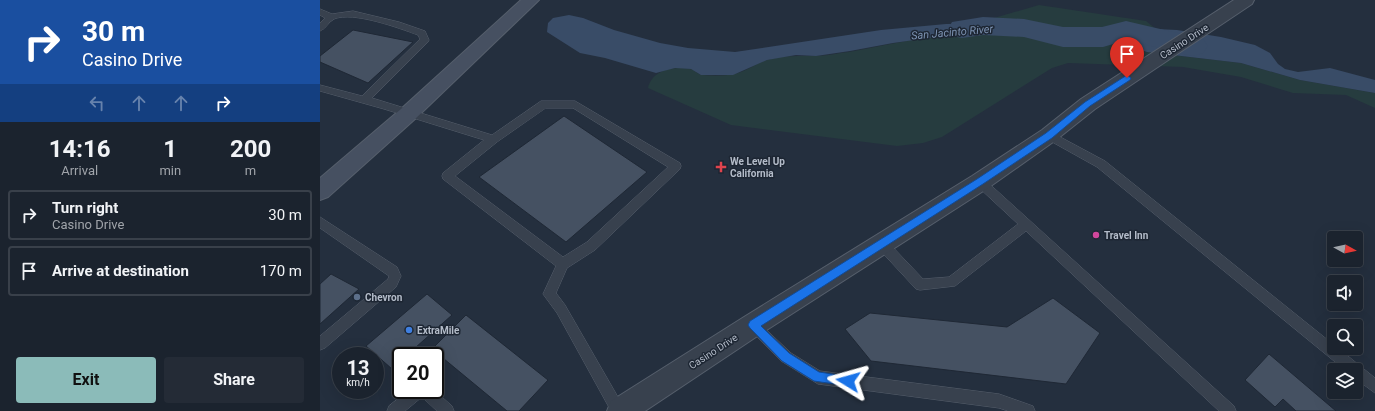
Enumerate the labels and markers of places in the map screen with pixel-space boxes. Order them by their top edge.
pin [1110,37,1144,78]
place label: We Level Up California [730,156,785,179]
marker: We Level Up California [715,161,727,173]
marker: Travel Inn [1091,230,1101,240]
place label: Travel Inn [1104,230,1149,241]
marker: Chevron [352,292,362,302]
place label: Chevron [365,292,403,303]
marker: ExtraMile [404,325,414,335]
place label: ExtraMile [417,325,460,336]

